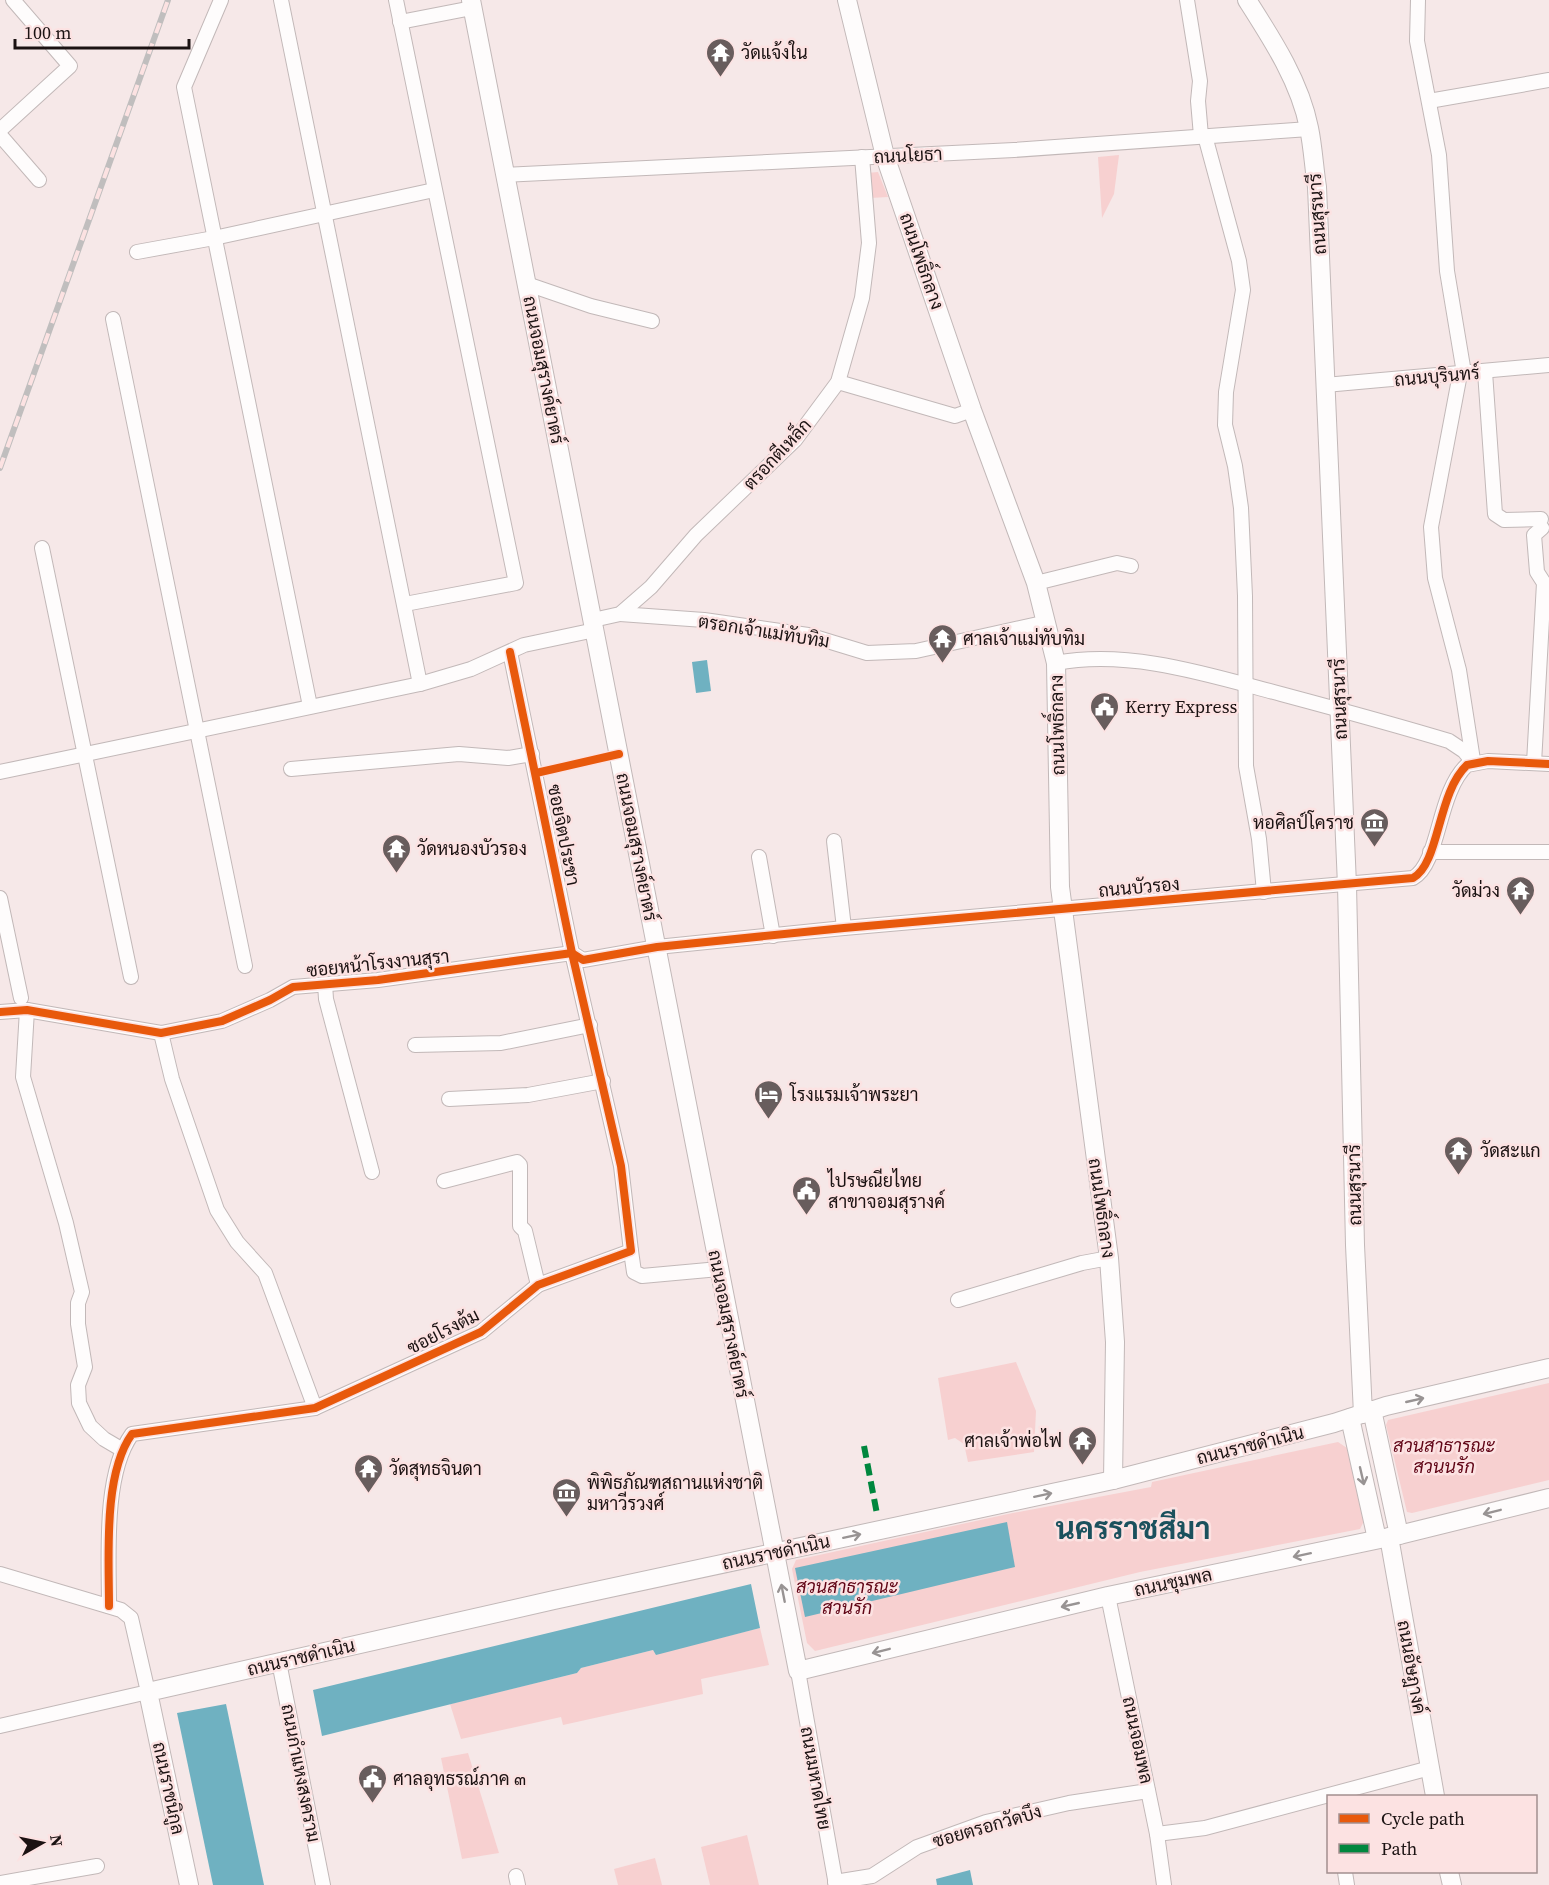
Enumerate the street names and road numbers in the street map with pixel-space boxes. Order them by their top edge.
street label: ถนนโยธา [873,141,943,169]
street label: ถนนสุรนารี [1302,172,1332,255]
street label: ถนนโพธิ์กลาง [894,208,953,313]
street label: ถนนจอมสุรางค์ยาตร์ [517,294,571,447]
street label: ถนนบุรินทร์ [1393,360,1481,392]
street label: ตรอกตีเหล็ก [737,412,817,495]
street label: ตรอกเจ้าแม่ทับทิม [697,608,831,654]
street label: ถนนสุรนารี [1325,658,1353,740]
street label: ถนนโพธิ์กลาง [1040,674,1070,776]
street label: ถนนจอมสุรางค์ยาตร์ [610,771,664,924]
street label: ซอยจิตประชา [542,782,586,888]
street label: ถนนบัวรอง [1097,871,1181,903]
street label: ซอยหน้าโรงงานสุรา [305,943,451,983]
street label: ถนนสุรนารี [1341,1144,1367,1226]
street label: ถนนโพธิ์กลาง [1083,1156,1125,1260]
street label: ถนนจอมสุรางค์ยาตร์ [702,1248,756,1401]
street label: ซอยโรงต้ม [403,1302,483,1360]
street label: ถนนราชดำเนิน [1194,1420,1306,1470]
street label: ถนนราชดำเนิน [720,1528,832,1576]
street label: ถนนชุมพล [1132,1562,1214,1602]
street label: ถนนอัษฎางค์ [1391,1618,1433,1716]
street label: ถนนราชดำเนิน [245,1632,357,1682]
street label: ถนนจอมพล [1117,1694,1159,1786]
street label: ถนนกำแหงสงคราม [275,1702,327,1844]
street label: ถนนมหาดไทย [795,1724,837,1832]
street label: ถนนราชนิกูล [146,1739,191,1837]
street label: ซอยตรอกวัดบึง [930,1799,1044,1853]

